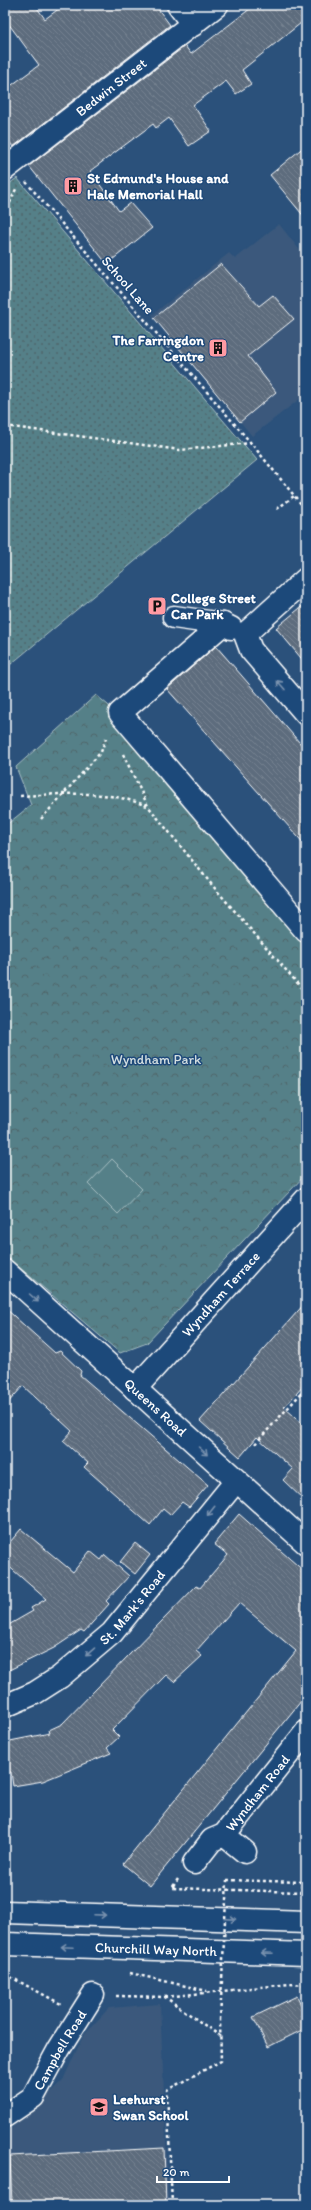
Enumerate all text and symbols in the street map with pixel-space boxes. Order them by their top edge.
street label: Bedwin Street [73,55,150,120]
place label: St Edmund's House and Hale Memorial Hall [87,170,229,203]
building icon: St Edmund's House and Hale Memorial Hall [62,175,84,197]
street label: School Lane [98,253,158,318]
place label: The Farringdon Centre [112,332,204,365]
building icon: The Farringdon Centre [207,337,229,359]
place label: College Street Car Park [171,590,257,623]
parking icon: College Street Car Park [146,595,168,617]
one-way arrow [276,679,285,690]
park label: Wyndham Park [111,1051,202,1068]
street label: Wyndham Terrace [178,1248,264,1340]
one-way arrow [29,1293,39,1302]
street label: Queens Road [120,1375,190,1440]
one-way arrow [198,1446,208,1455]
one-way arrow [207,1506,216,1517]
street label: St. Mark's Road [96,1566,169,1649]
one-way arrow [85,1648,96,1657]
street label: Wyndham Road [222,1751,294,1835]
one-way arrow [93,1911,106,1919]
one-way arrow [223,1916,236,1923]
street label: Churchill Way North [95,1939,218,1960]
one-way arrow [61,1944,74,1951]
one-way arrow [261,1949,274,1956]
street label: Campbell Road [30,2006,91,2093]
place label: Leehurst Swan School [113,2091,189,2124]
school or university icon: Leehurst Swan School [88,2096,110,2118]
scale bar [157,2158,229,2184]
text: 20 m [163,2165,190,2179]

